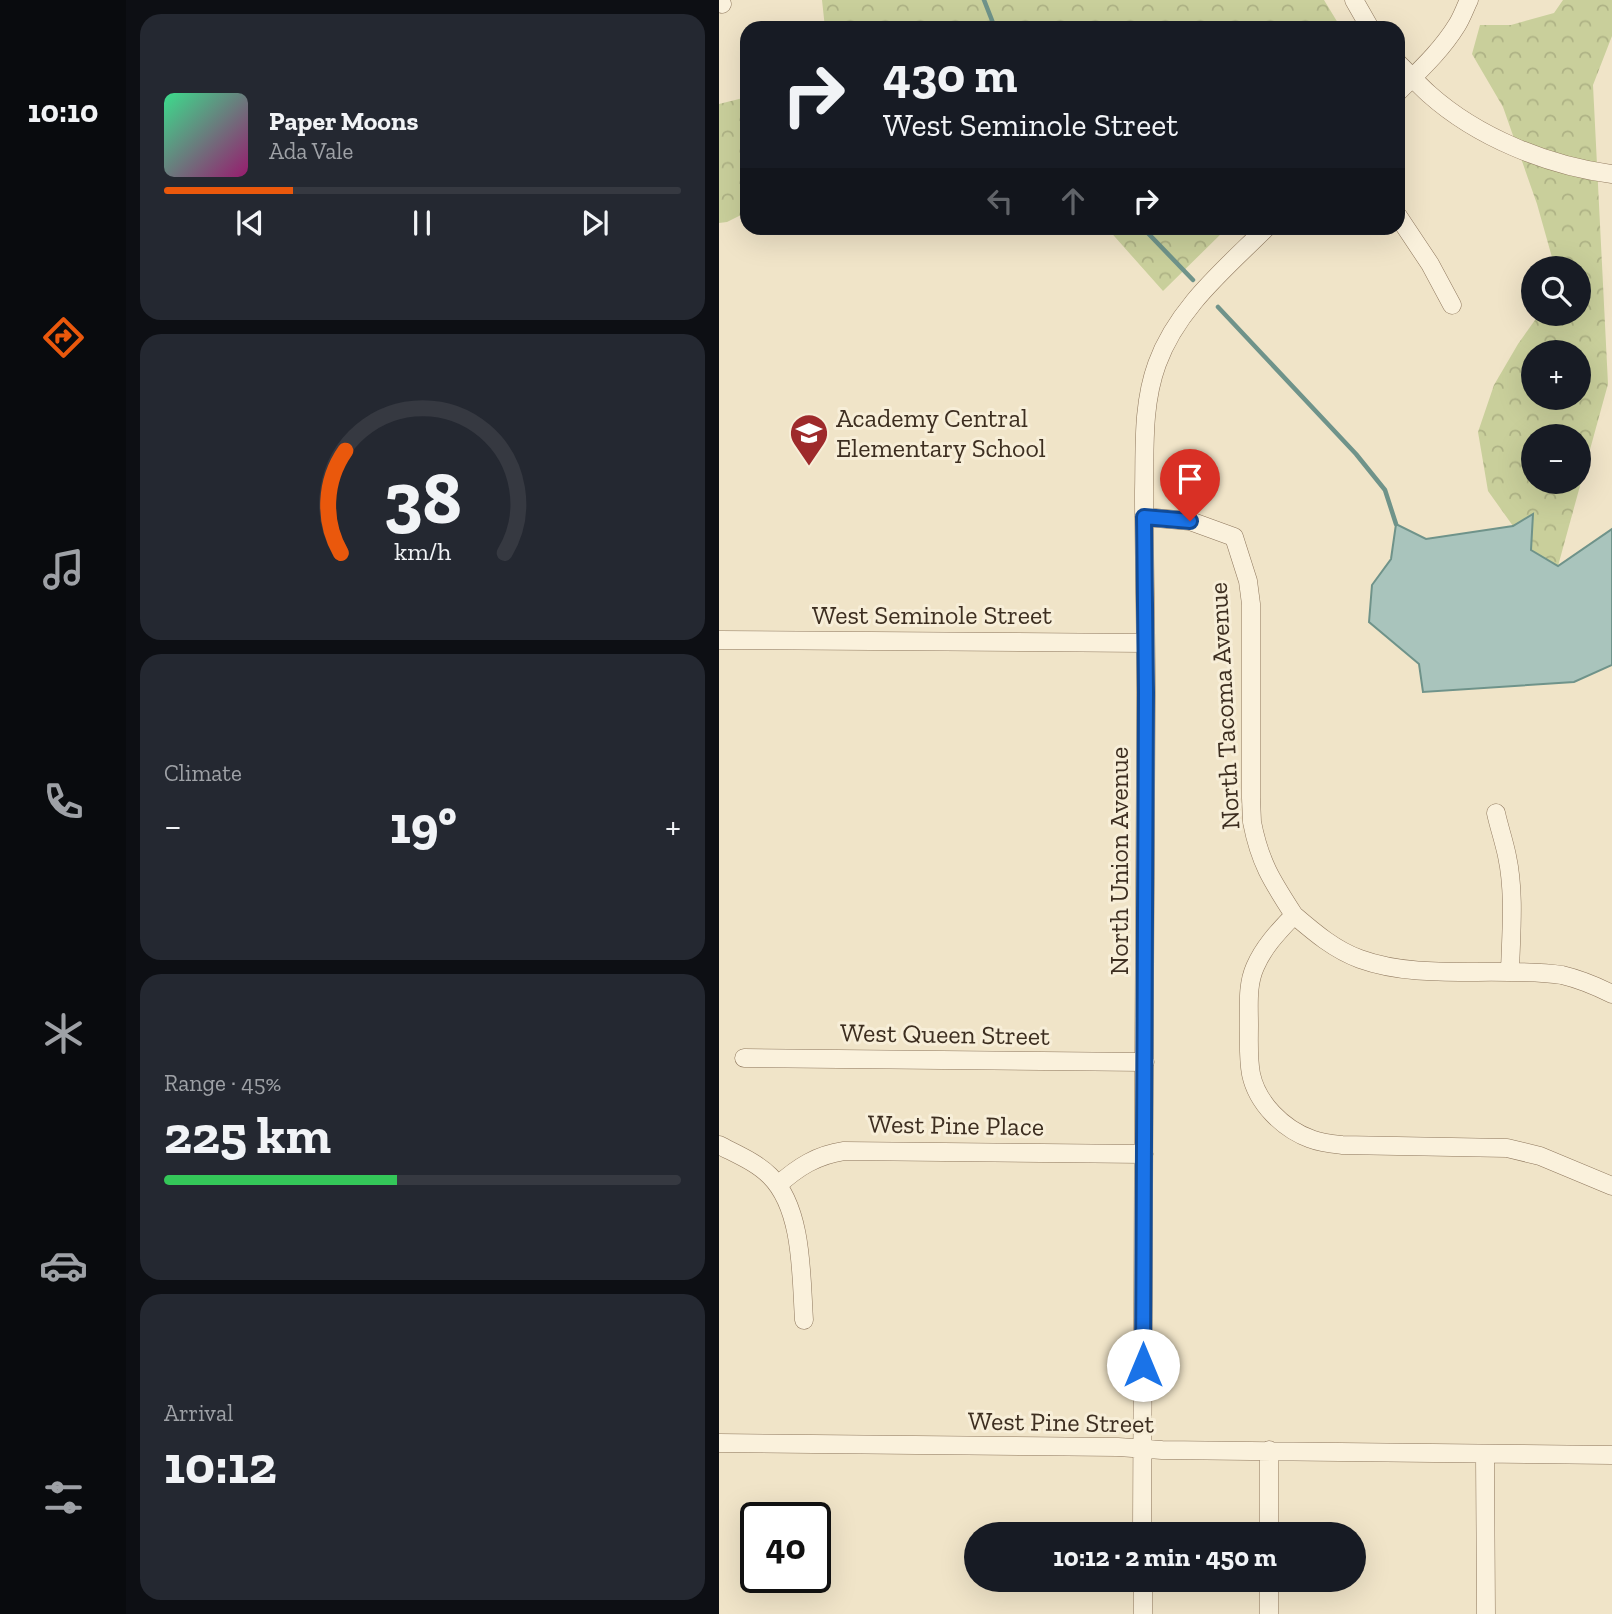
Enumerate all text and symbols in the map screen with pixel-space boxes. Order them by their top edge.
text: 430 m [883,46,1017,105]
icon: right [768,49,859,140]
text: 10:10 [28,92,98,130]
text: Paper Moons [269,105,418,137]
text: West Seminole Street [883,106,1178,144]
text: Ada Vale [269,137,353,165]
icon: left [981,182,1019,220]
icon: ahead [1054,182,1092,220]
icon: right [1127,182,1165,220]
icon: previous [231,204,269,242]
icon: pause [403,204,441,242]
icon: next [576,204,614,242]
map controls [1521,256,1591,494]
button: search [1521,256,1591,326]
icon: directions [39,313,88,362]
button: + [1521,340,1591,410]
place label: Academy Central Elementary School [836,402,1046,464]
school or university icon: Academy Central Elementary School [788,412,830,467]
button: − [1521,424,1591,494]
pin [1160,449,1220,521]
text: 38 [383,454,462,542]
icon: arrive [1171,460,1209,498]
text: km/h [394,536,451,566]
icon: music [39,545,88,594]
street label: North Tacoma Avenue [1202,581,1246,831]
street label: West Seminole Street [812,599,1052,631]
street label: North Union Avenue [1103,747,1135,975]
text: Climate [164,759,242,787]
icon: phone [39,777,88,826]
text: 19° [390,794,457,856]
text: − [164,803,182,849]
text: + [665,803,681,849]
icon: climate [39,1009,88,1058]
street label: West Queen Street [840,1016,1050,1052]
text: Range · 45% [164,1069,281,1097]
text: 225 km [164,1104,331,1166]
street label: West Pine Place [868,1107,1044,1143]
icon: car [39,1241,88,1290]
position arrow [1106,1328,1180,1402]
text: Arrival [164,1399,233,1427]
street label: West Pine Street [968,1404,1155,1440]
text: 10:12 [164,1434,277,1496]
icon: filters [39,1473,88,1522]
speed limit sign: 40 [740,1502,831,1593]
text: 10:12 · 2 min · 450 m [1053,1541,1277,1573]

